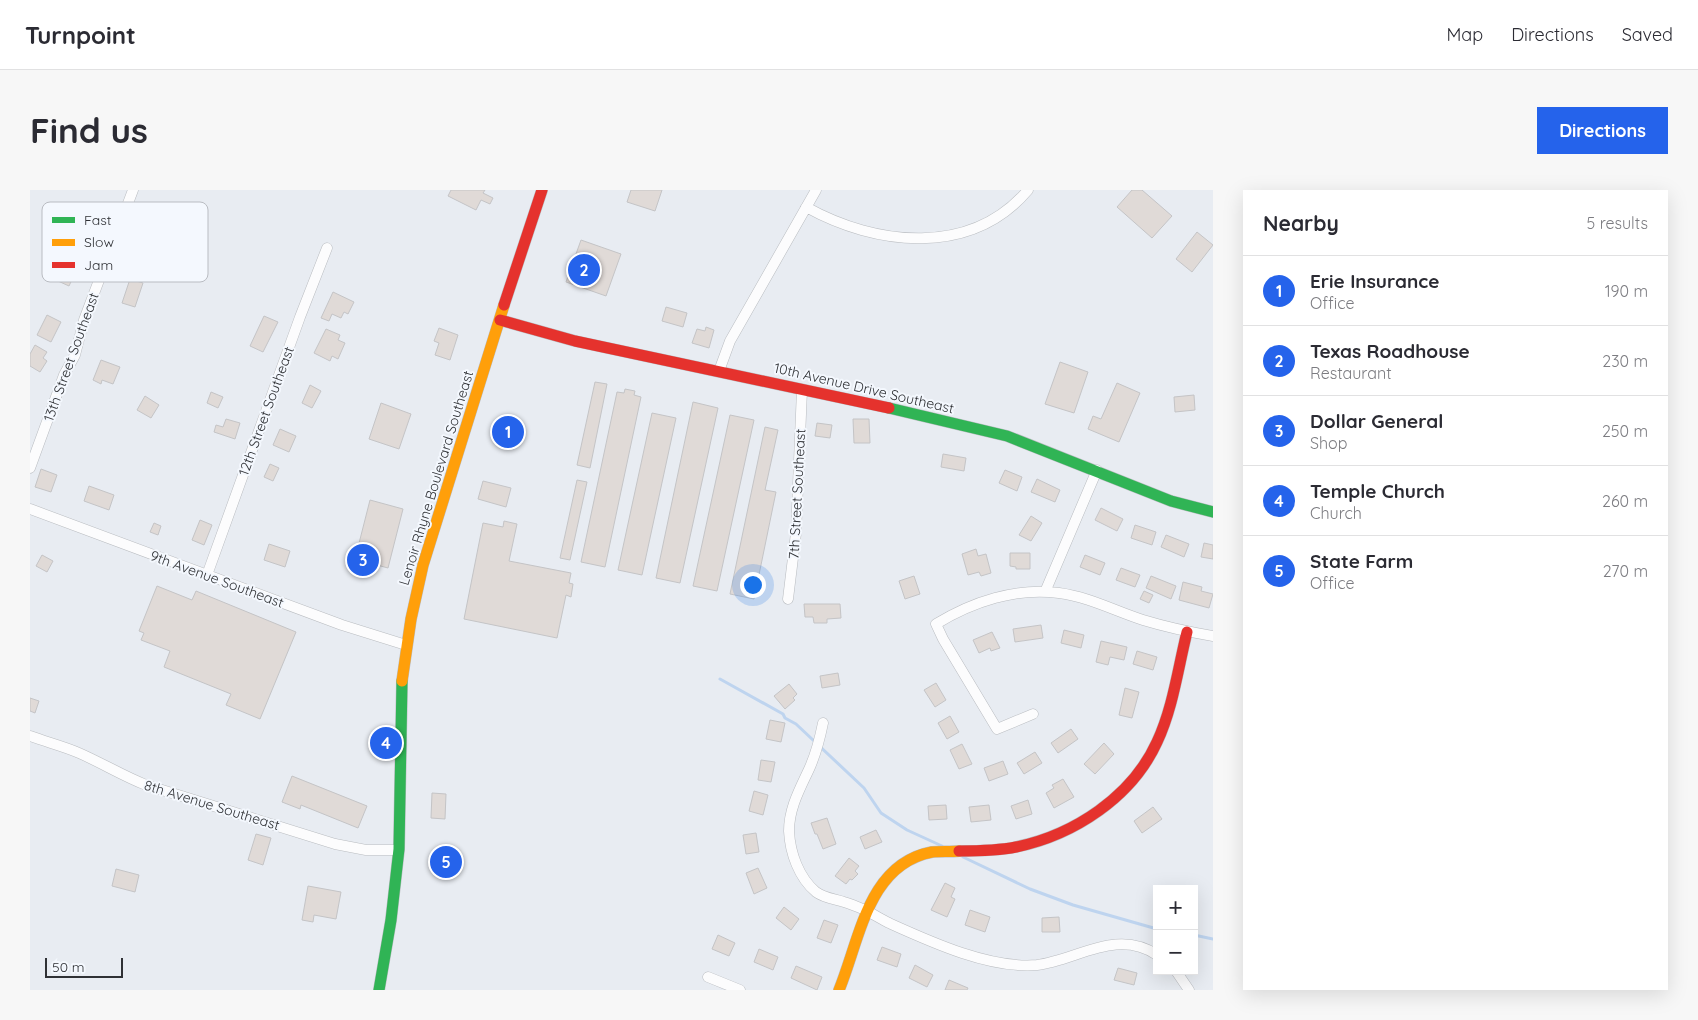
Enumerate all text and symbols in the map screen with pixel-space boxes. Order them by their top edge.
text: Turnpoint [25,20,136,50]
text: Map [1446,23,1483,46]
text: Directions [1511,23,1594,46]
text: Saved [1622,23,1673,46]
button: Directions [1537,107,1668,154]
text: Find us [30,108,148,152]
legend [42,202,208,282]
text: Nearby [1263,210,1339,236]
text: Fast [84,211,112,229]
text: 5 results [1587,213,1648,233]
text: Slow [84,233,114,251]
pin: 2 [568,251,600,289]
text: Jam [84,256,113,274]
text: Erie Insurance [1310,269,1439,293]
text: 1 [1276,281,1282,301]
text: 190 m [1605,281,1648,301]
street label: 13th Street Southeast [39,290,103,424]
text: Office [1310,293,1355,313]
text: Texas Roadhouse [1310,339,1470,363]
street label: 12th Street Southeast [234,344,298,478]
text: 2 [1274,351,1284,371]
text: 230 m [1602,351,1648,371]
street label: 10th Avenue Drive Southeast [772,359,956,418]
text: Restaurant [1310,363,1392,383]
street label: Lenoir Rhyne Boulevard Southeast [395,368,477,588]
text: Dollar General [1310,409,1443,433]
pin: 1 [492,413,524,451]
text: 3 [1275,421,1283,441]
text: 250 m [1602,421,1648,441]
street label: 7th Street Southeast [785,428,809,560]
text: Shop [1310,433,1347,453]
text: Temple Church [1310,479,1445,503]
text: 4 [1274,491,1284,511]
text: 260 m [1602,491,1648,511]
text: Church [1310,503,1362,523]
pin: 3 [347,541,379,579]
street label: 9th Avenue Southeast [148,546,286,612]
text: State Farm [1310,549,1413,573]
text: 5 [1274,561,1284,581]
text: 270 m [1603,561,1648,581]
your location [740,572,766,598]
text: Office [1310,573,1355,593]
pin: 4 [370,724,402,762]
street label: 8th Avenue Southeast [142,776,282,834]
pin: 5 [430,843,462,881]
map controls [1153,885,1198,975]
button: + [1153,885,1198,930]
button: − [1153,930,1198,975]
scale bar [45,955,122,978]
text: 50 m [52,958,85,976]

